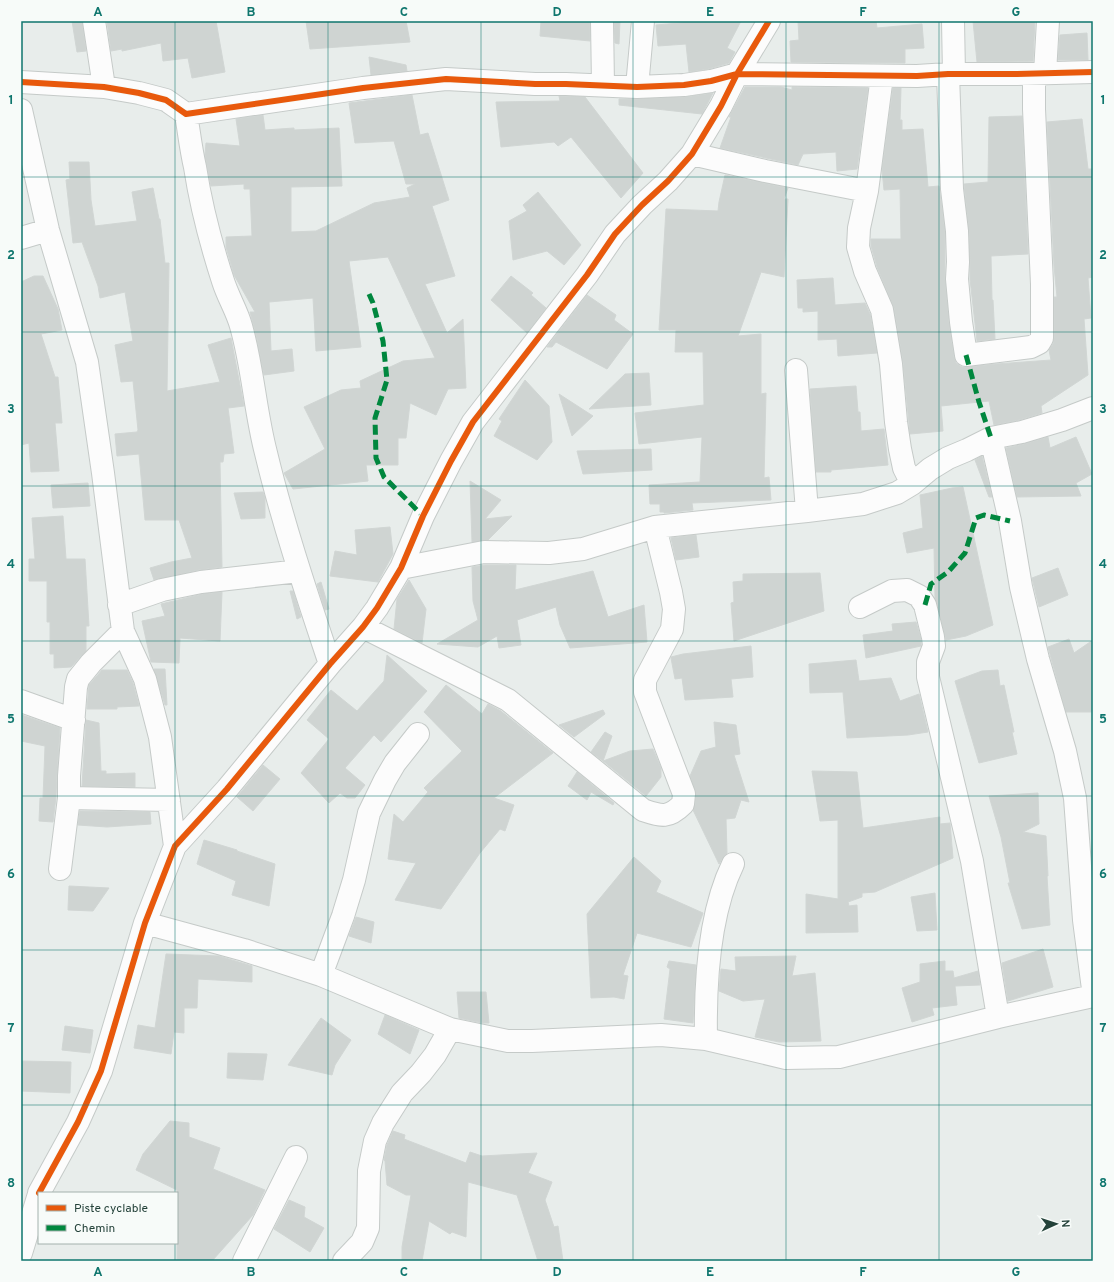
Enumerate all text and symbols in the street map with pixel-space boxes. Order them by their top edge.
text: A [93,5,103,21]
text: B [247,5,256,21]
text: C [400,5,408,21]
text: D [552,5,562,21]
text: E [706,5,714,21]
text: F [859,5,867,21]
text: G [1012,5,1021,21]
text: 1 [8,93,14,109]
text: 1 [1100,93,1106,109]
text: 2 [7,248,15,264]
text: 2 [1099,248,1107,264]
text: 3 [7,402,15,418]
text: 3 [1099,402,1107,418]
text: 4 [7,557,15,573]
text: 4 [1099,557,1107,573]
text: 5 [7,712,15,728]
text: 5 [1099,712,1107,728]
text: 6 [7,867,15,883]
text: 6 [1099,867,1107,883]
text: 7 [8,1021,15,1037]
text: 7 [1100,1021,1107,1037]
text: 8 [7,1176,15,1192]
text: 8 [1099,1176,1107,1192]
legend [38,1192,178,1244]
text: Piste cyclable [74,1201,148,1217]
north arrow [1036,1204,1076,1244]
text: N [1058,1219,1072,1228]
text: Chemin [74,1221,115,1237]
text: A [93,1265,103,1281]
text: B [247,1265,256,1281]
text: C [400,1265,408,1281]
text: D [552,1265,562,1281]
text: E [706,1265,714,1281]
text: F [859,1265,867,1281]
text: G [1012,1265,1021,1281]

